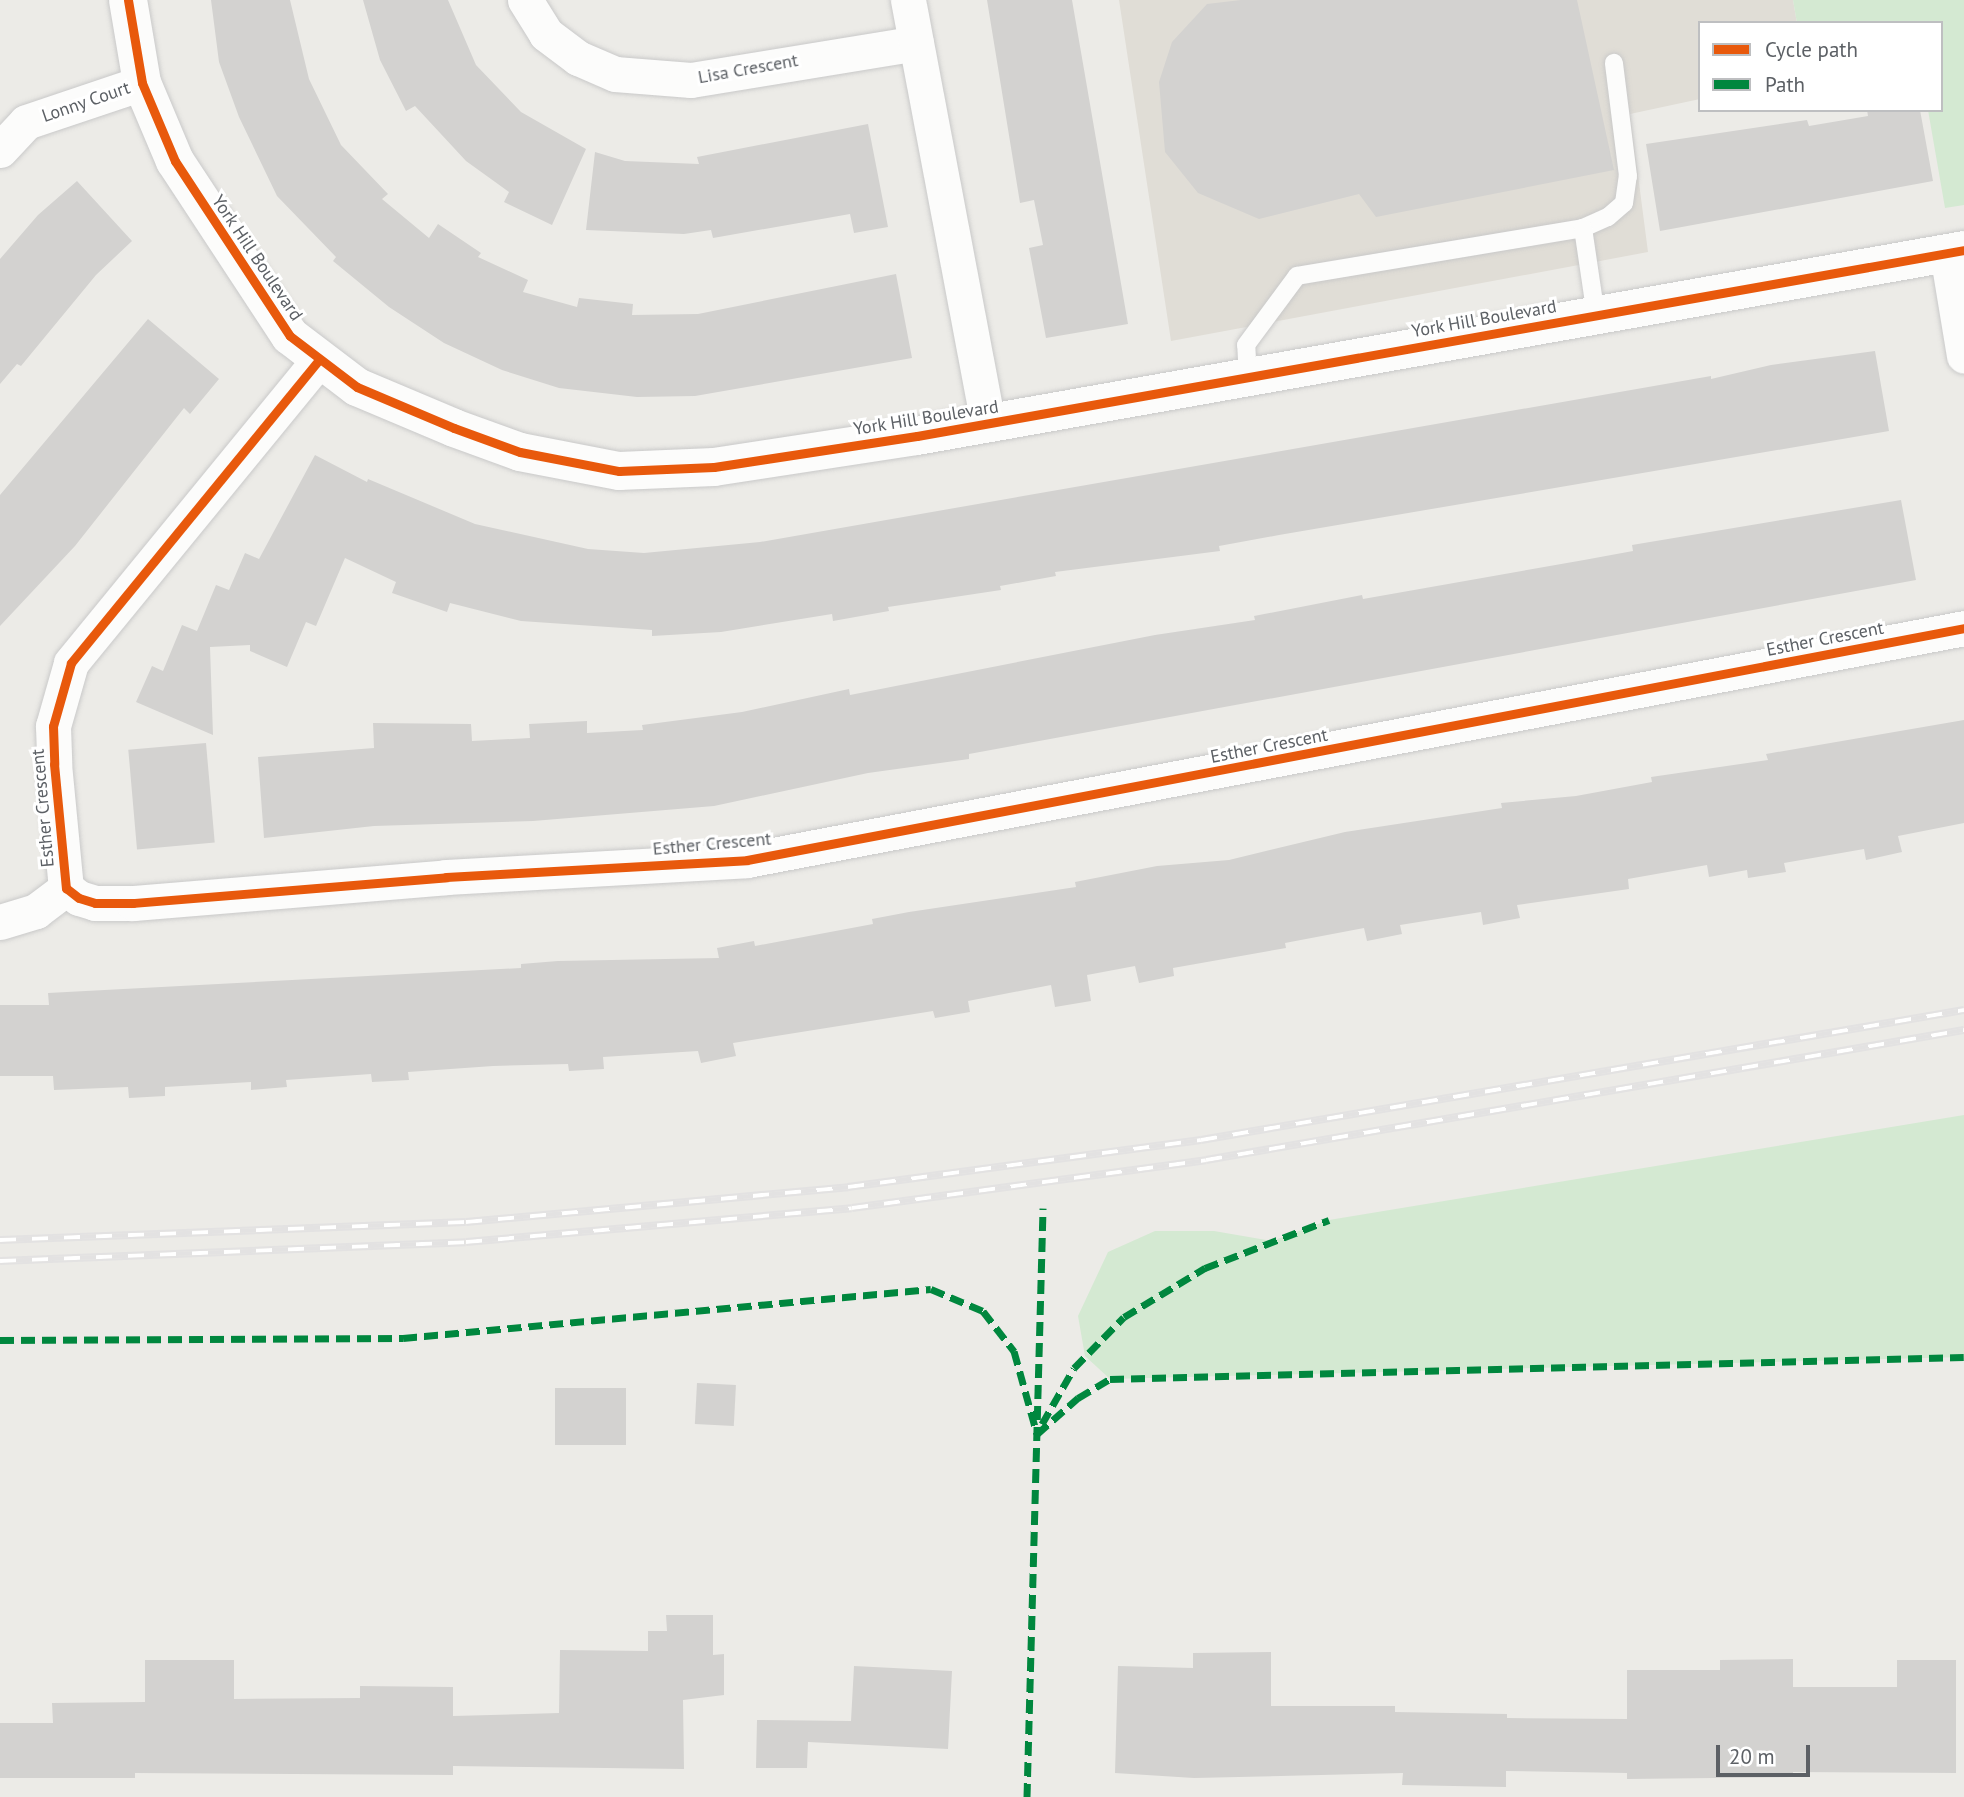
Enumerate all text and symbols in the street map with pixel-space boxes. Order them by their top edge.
legend [1698,21,1943,112]
text: Cycle path [1765,36,1858,63]
street label: Lisa Crescent [696,50,800,88]
text: Path [1765,71,1805,98]
street label: Lonny Court [39,77,133,127]
street label: York Hill Boulevard [207,191,307,325]
street label: York Hill Boulevard [1410,296,1558,342]
street label: York Hill Boulevard [852,396,1000,440]
street label: Esther Crescent [1765,617,1885,661]
street label: Esther Crescent [1209,724,1329,768]
street label: Esther Crescent [27,748,59,868]
street label: Esther Crescent [652,828,772,860]
scale bar [1719,1730,1814,1774]
text: 20 m [1729,1743,1775,1770]

